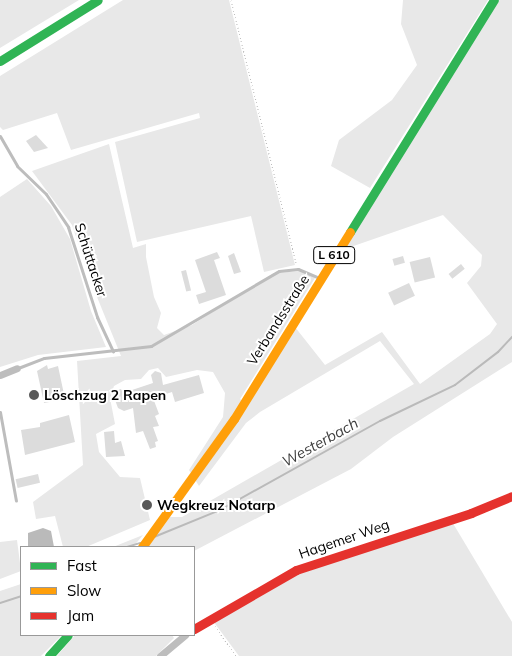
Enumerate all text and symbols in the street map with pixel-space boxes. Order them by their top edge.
street label: Schüttacker [71,221,111,299]
road number: L 610 [313,246,355,264]
street label: Verbandsstraße [243,272,313,368]
place label: Löschzug 2 Rapen [44,387,166,403]
marker: Löschzug 2 Rapen [28,389,40,401]
water label: Westerbach [279,414,361,470]
place label: Wegkreuz Notarp [157,497,275,513]
marker: Wegkreuz Notarp [141,499,153,511]
street label: Hagemer Weg [297,516,391,562]
legend [20,546,195,636]
text: Fast [67,556,97,575]
text: Slow [67,581,101,600]
text: Jam [67,606,94,625]

